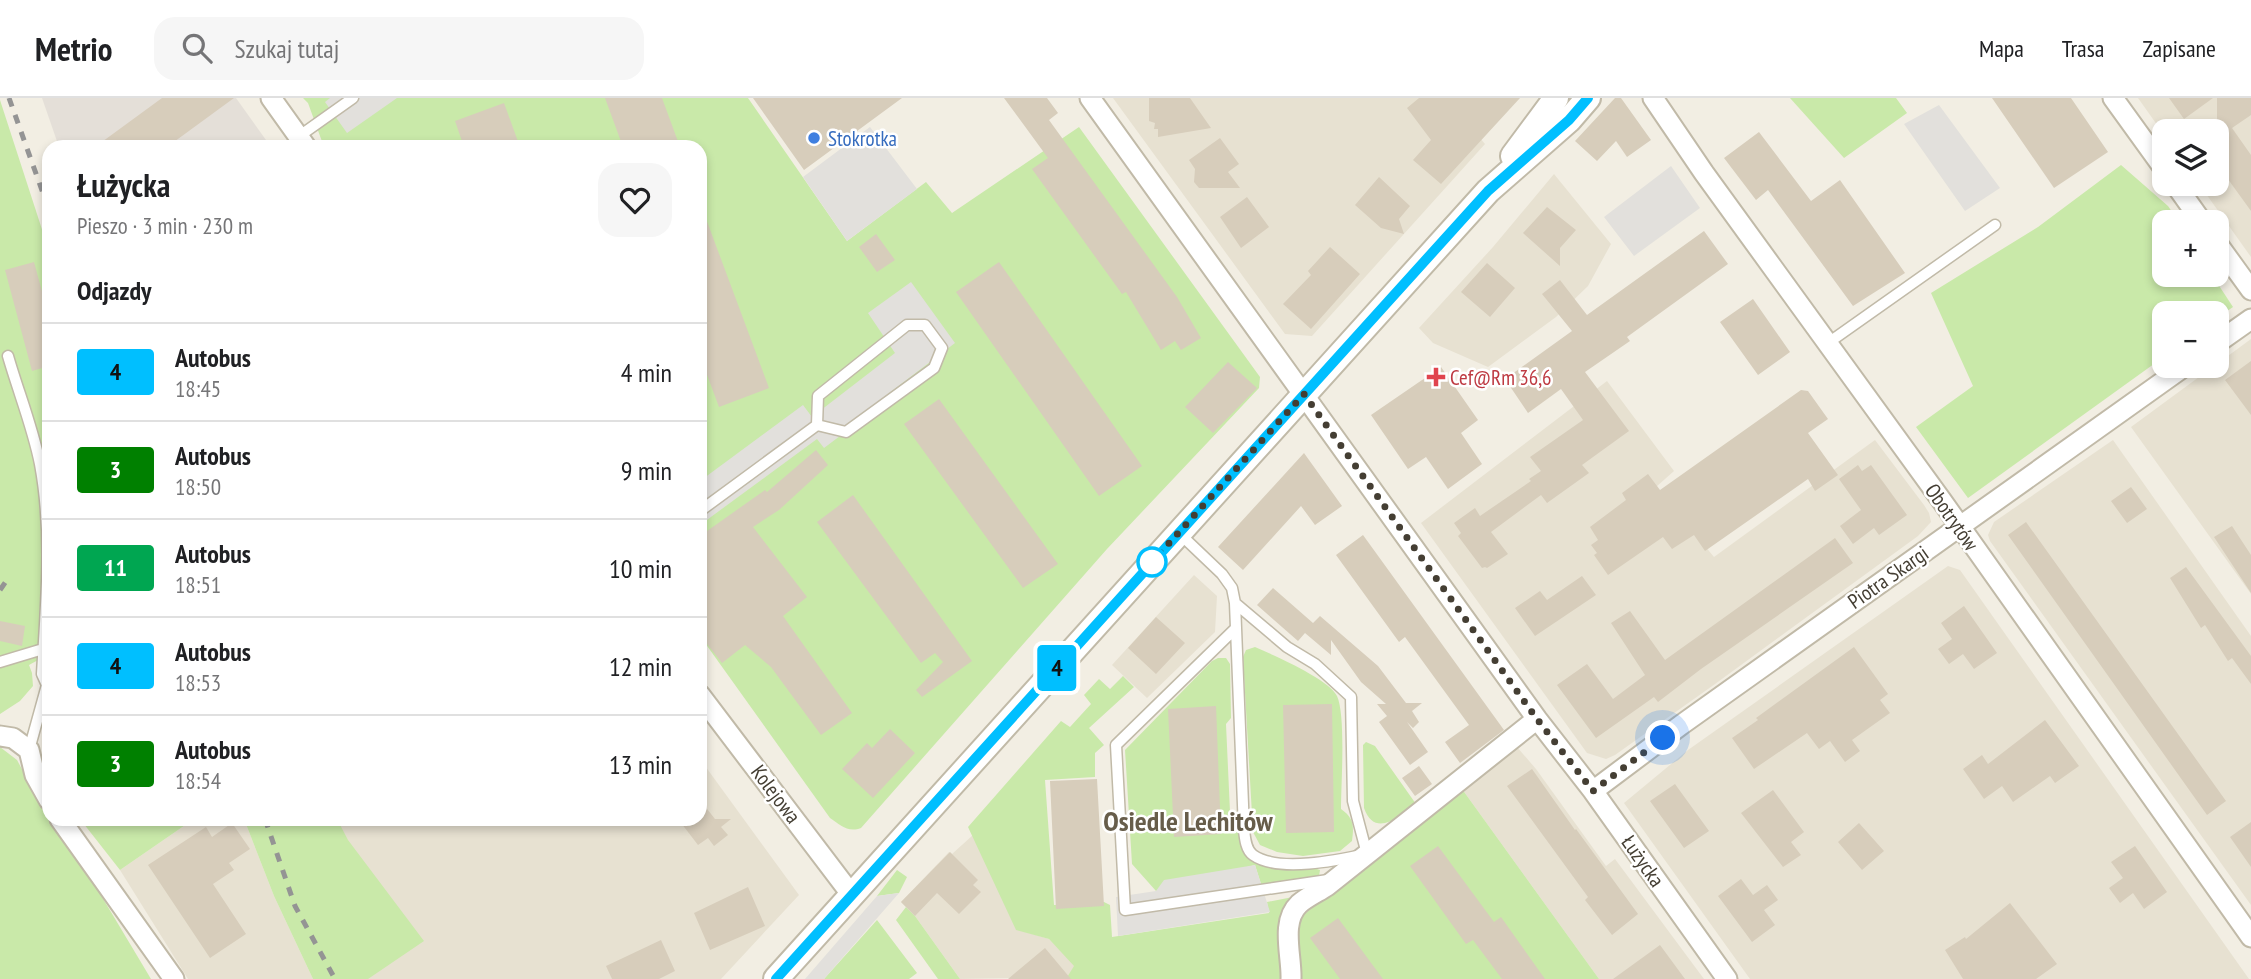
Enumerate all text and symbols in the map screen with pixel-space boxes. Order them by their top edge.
search box [154,17,644,80]
text: Metrio [35,27,112,70]
icon: search [178,29,216,67]
text: Szukaj tutaj [234,32,339,65]
text: Mapa [1979,33,2024,64]
text: Trasa [2062,33,2104,64]
text: Zapisane [2142,33,2216,64]
map controls [2152,119,2229,378]
button: layers [2152,119,2229,196]
place label: Stokrotka [828,125,897,152]
marker: Stokrotka [806,130,822,146]
text: Łużycka [77,163,170,206]
button: heart [598,163,672,237]
button: + [2152,210,2229,287]
text: Pieszo · 3 min · 230 m [77,211,253,240]
text: Odjazdy [77,274,151,307]
button: − [2152,301,2229,378]
text: Autobus [175,341,251,374]
text: 4 [110,356,121,387]
text: 4 min [621,356,672,389]
place label: Cef@Rm 36,6 [1450,364,1552,391]
marker: Cef@Rm 36,6 [1428,369,1444,385]
text: 18:45 [175,374,221,403]
text: Autobus [175,439,251,472]
text: 3 [110,454,121,485]
text: 9 min [621,454,672,487]
text: 18:50 [175,472,221,501]
street label: Obotrytów [1919,478,1985,556]
text: Autobus [175,537,251,570]
street label: Piotra Skargi [1842,539,1934,615]
unlabelled marker [1137,547,1167,577]
text: 11 [104,552,127,583]
text: 10 min [609,552,672,585]
text: 18:51 [175,570,221,599]
text: Autobus [175,635,251,668]
line badge: 4 [1034,645,1080,691]
text: 4 [110,650,121,681]
text: 12 min [609,650,672,683]
text: 4 [1051,652,1063,683]
text: 18:53 [175,668,221,697]
your location [1645,720,1680,755]
text: Autobus [175,733,251,766]
text: 3 [110,748,121,779]
text: 13 min [609,748,672,781]
street label: Kolejowa [745,759,807,829]
text: 18:54 [175,766,221,795]
district label: Osiedle Lechitów [1103,802,1273,839]
street label: Łużycka [1616,830,1670,892]

